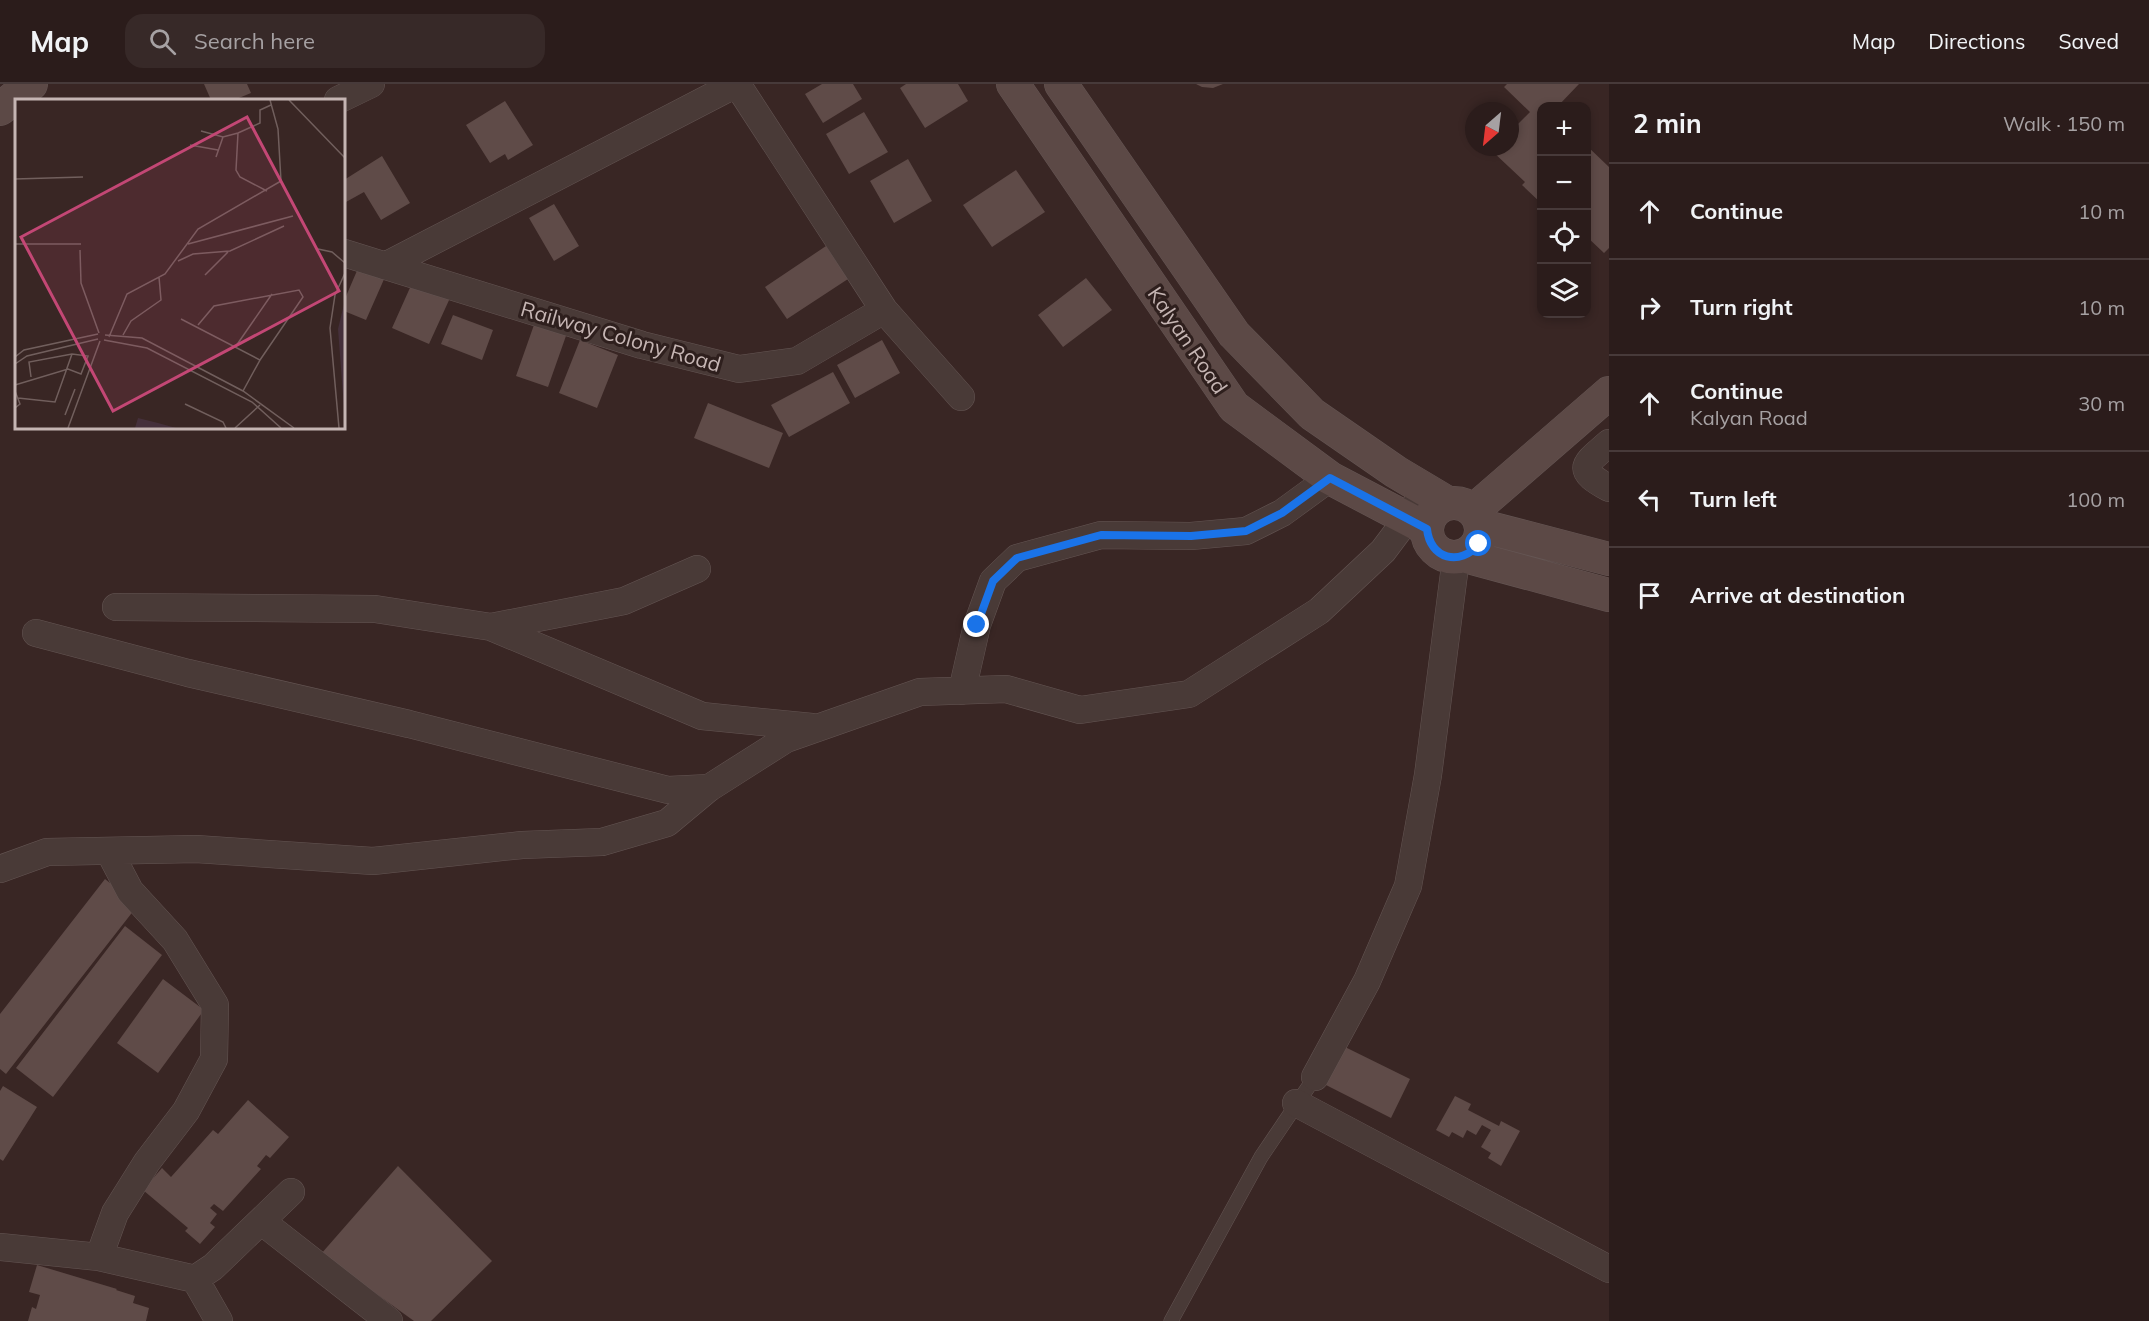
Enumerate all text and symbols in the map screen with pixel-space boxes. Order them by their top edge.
search box [125,14,545,68]
text: Map [30,24,89,59]
icon: search [146,25,179,58]
text: Search here [194,27,315,55]
text: Map [1852,28,1895,54]
text: Directions [1928,28,2025,54]
text: Saved [2058,28,2119,54]
inset map [15,99,345,429]
north arrow [1465,102,1519,156]
map controls [1537,102,1591,318]
button: + [1537,102,1591,156]
text: 2 min [1633,107,1702,140]
text: Walk · 150 m [2003,111,2125,136]
button: − [1537,156,1591,210]
icon: ahead [1633,195,1666,228]
text: Continue [1690,197,1783,225]
text: 10 m [2078,199,2125,224]
button: locate [1537,210,1591,264]
button: layers [1537,264,1591,318]
street label: Kalyan Road [1143,281,1233,399]
icon: right [1633,291,1666,324]
text: Turn right [1690,293,1793,321]
street label: Railway Colony Road [518,295,724,377]
text: 10 m [2078,295,2125,320]
text: Continue [1690,377,1783,405]
icon: ahead [1633,387,1666,420]
text: 30 m [2078,391,2125,416]
text: Kalyan Road [1690,405,1808,430]
icon: left [1633,483,1666,516]
text: Turn left [1690,485,1777,513]
text: 100 m [2066,487,2125,512]
route start [1465,530,1491,556]
icon: arrive [1633,579,1666,612]
text: Arrive at destination [1690,581,1905,609]
route end [963,611,989,637]

